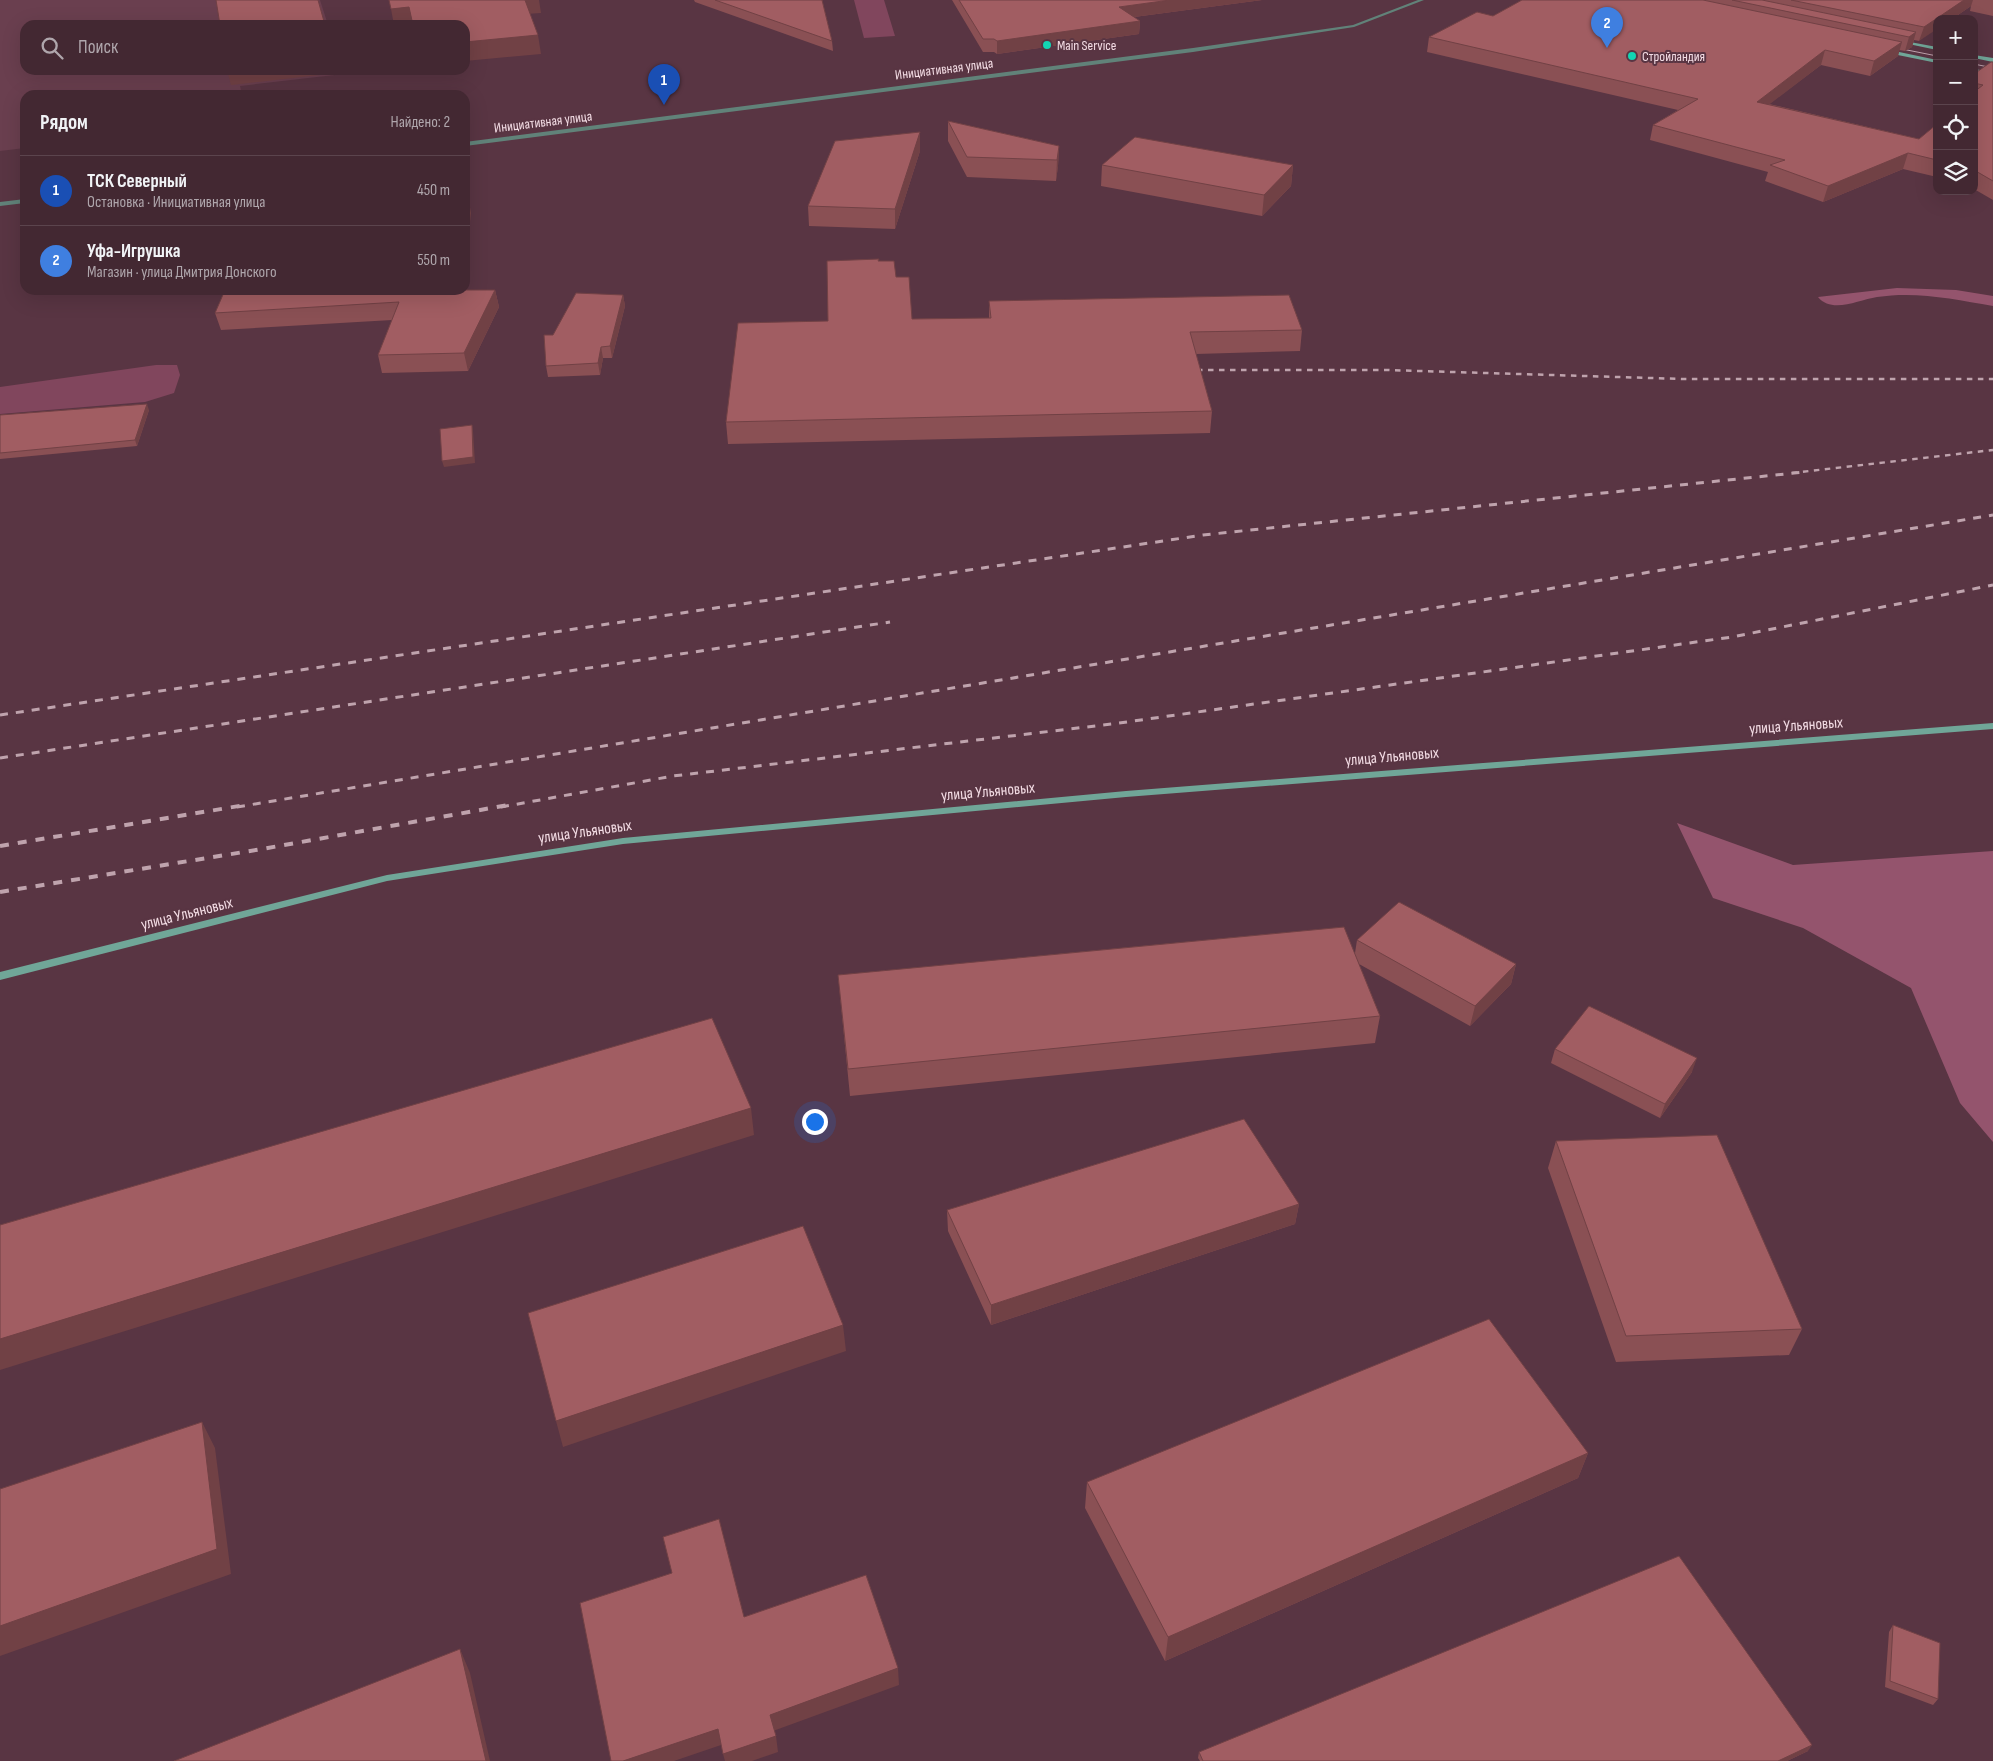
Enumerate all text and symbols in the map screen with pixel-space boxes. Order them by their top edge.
pin: 2 [1591,7,1623,48]
map controls [1933,15,1978,195]
button: + [1933,15,1978,60]
search box [20,20,470,75]
icon: search [38,34,66,62]
text: Поиск [78,36,118,59]
place label: Main Service [1057,37,1116,54]
marker: Main Service [1041,39,1053,51]
place label: Стройландия [1642,48,1705,65]
marker: Стройландия [1626,50,1638,62]
street label: Инициативная улица [894,55,994,83]
button: − [1933,60,1978,105]
pin: 1 [648,64,680,105]
button: locate [1933,105,1978,150]
street label: Инициативная улица [493,108,593,136]
text: Рядом [40,110,88,135]
text: Найдено: 2 [391,113,450,132]
button: layers [1933,150,1978,195]
text: ТСК Северный [87,170,187,193]
text: 1 [53,181,59,200]
text: 450 m [417,181,450,200]
text: Остановка · Инициативная улица [87,193,265,212]
text: Уфа-Игрушка [87,240,181,263]
text: 2 [52,251,60,270]
text: 550 m [417,251,450,270]
text: Магазин · улица Дмитрия Донского [87,263,277,282]
street label: улица Ульяновых [1748,713,1844,739]
street label: улица Ульяновых [1344,743,1440,771]
street label: улица Ульяновых [940,778,1036,806]
street label: улица Ульяновых [537,816,633,848]
street label: улица Ульяновых [139,893,235,935]
your location [802,1109,828,1135]

